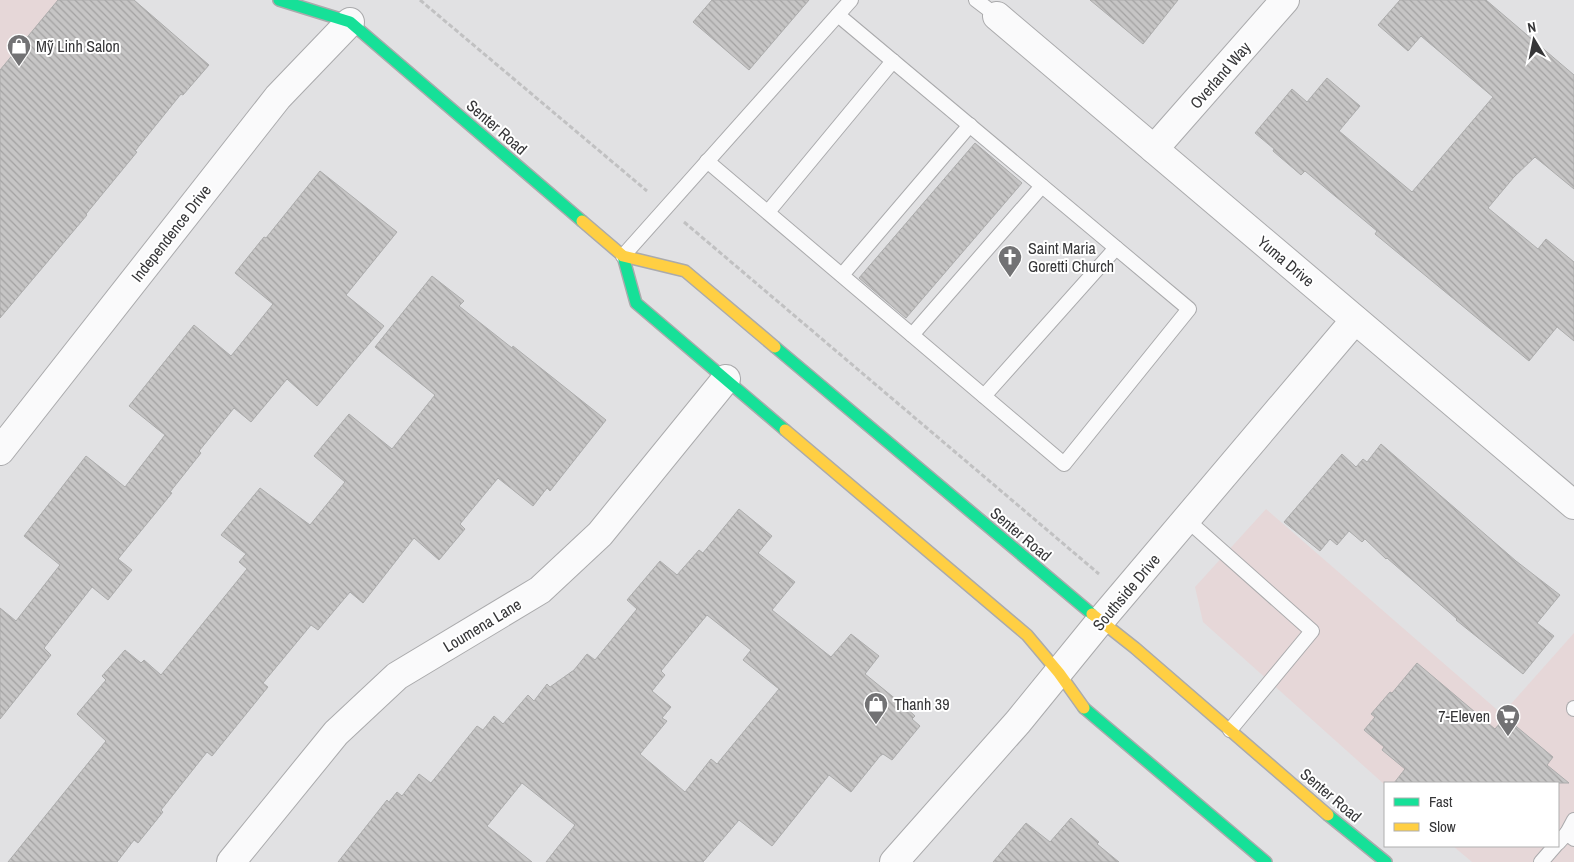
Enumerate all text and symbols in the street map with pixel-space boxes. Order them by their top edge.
north arrow [1509,15,1559,65]
text: N [1526,18,1537,37]
shop icon: Mỹ Linh Salon [6,33,32,67]
place label: Mỹ Linh Salon [36,35,120,57]
street label: Overland Way [1185,36,1256,113]
street label: Senter Road [462,95,532,159]
street label: Independence Drive [126,180,216,286]
street label: Yuma Drive [1253,231,1319,291]
place label: Saint Maria Goretti Church [1028,237,1114,277]
church icon: Saint Maria Goretti Church [997,244,1023,278]
street label: Senter Road [986,502,1056,566]
street label: Southside Drive [1087,549,1165,635]
street label: Loumena Lane [439,593,525,657]
shop icon: Thanh 39 [863,691,889,725]
place label: Thanh 39 [894,693,949,715]
supermarket icon: 7-Eleven [1495,703,1521,737]
place label: 7-Eleven [1438,705,1490,727]
street label: Senter Road [1296,763,1366,827]
legend [1384,782,1559,847]
text: Fast [1429,791,1453,812]
text: Slow [1429,816,1456,837]

